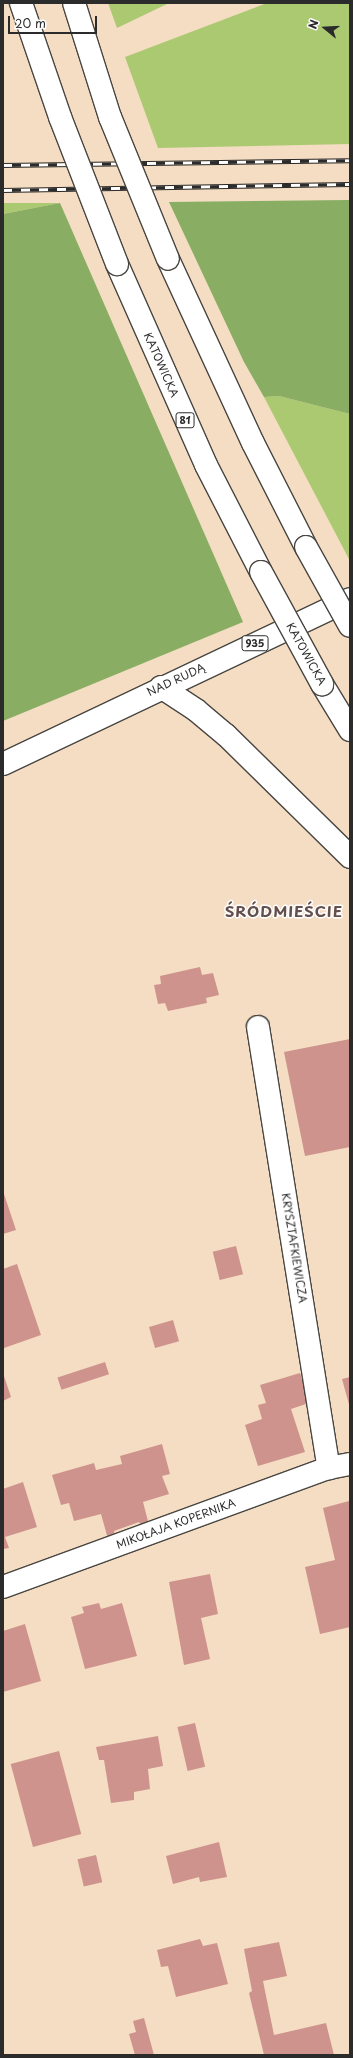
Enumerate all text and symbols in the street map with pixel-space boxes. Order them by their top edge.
scale bar [10,8,99,34]
north arrow [305,8,345,48]
text: 20 m [15,14,46,32]
text: N [304,17,323,31]
street label: KATOWICKA [141,331,181,399]
road number: 81 [175,412,195,428]
street label: KATOWICKA [283,621,329,687]
road number: 935 [241,635,269,651]
street label: NAD RUDĄ [145,661,207,699]
district label: ŚRÓDMIEŚCIE [226,902,342,920]
street label: KRYSZTAFKIEWICZA [279,1192,309,1304]
street label: MIKOŁAJA KOPERNIKA [114,1496,238,1552]

